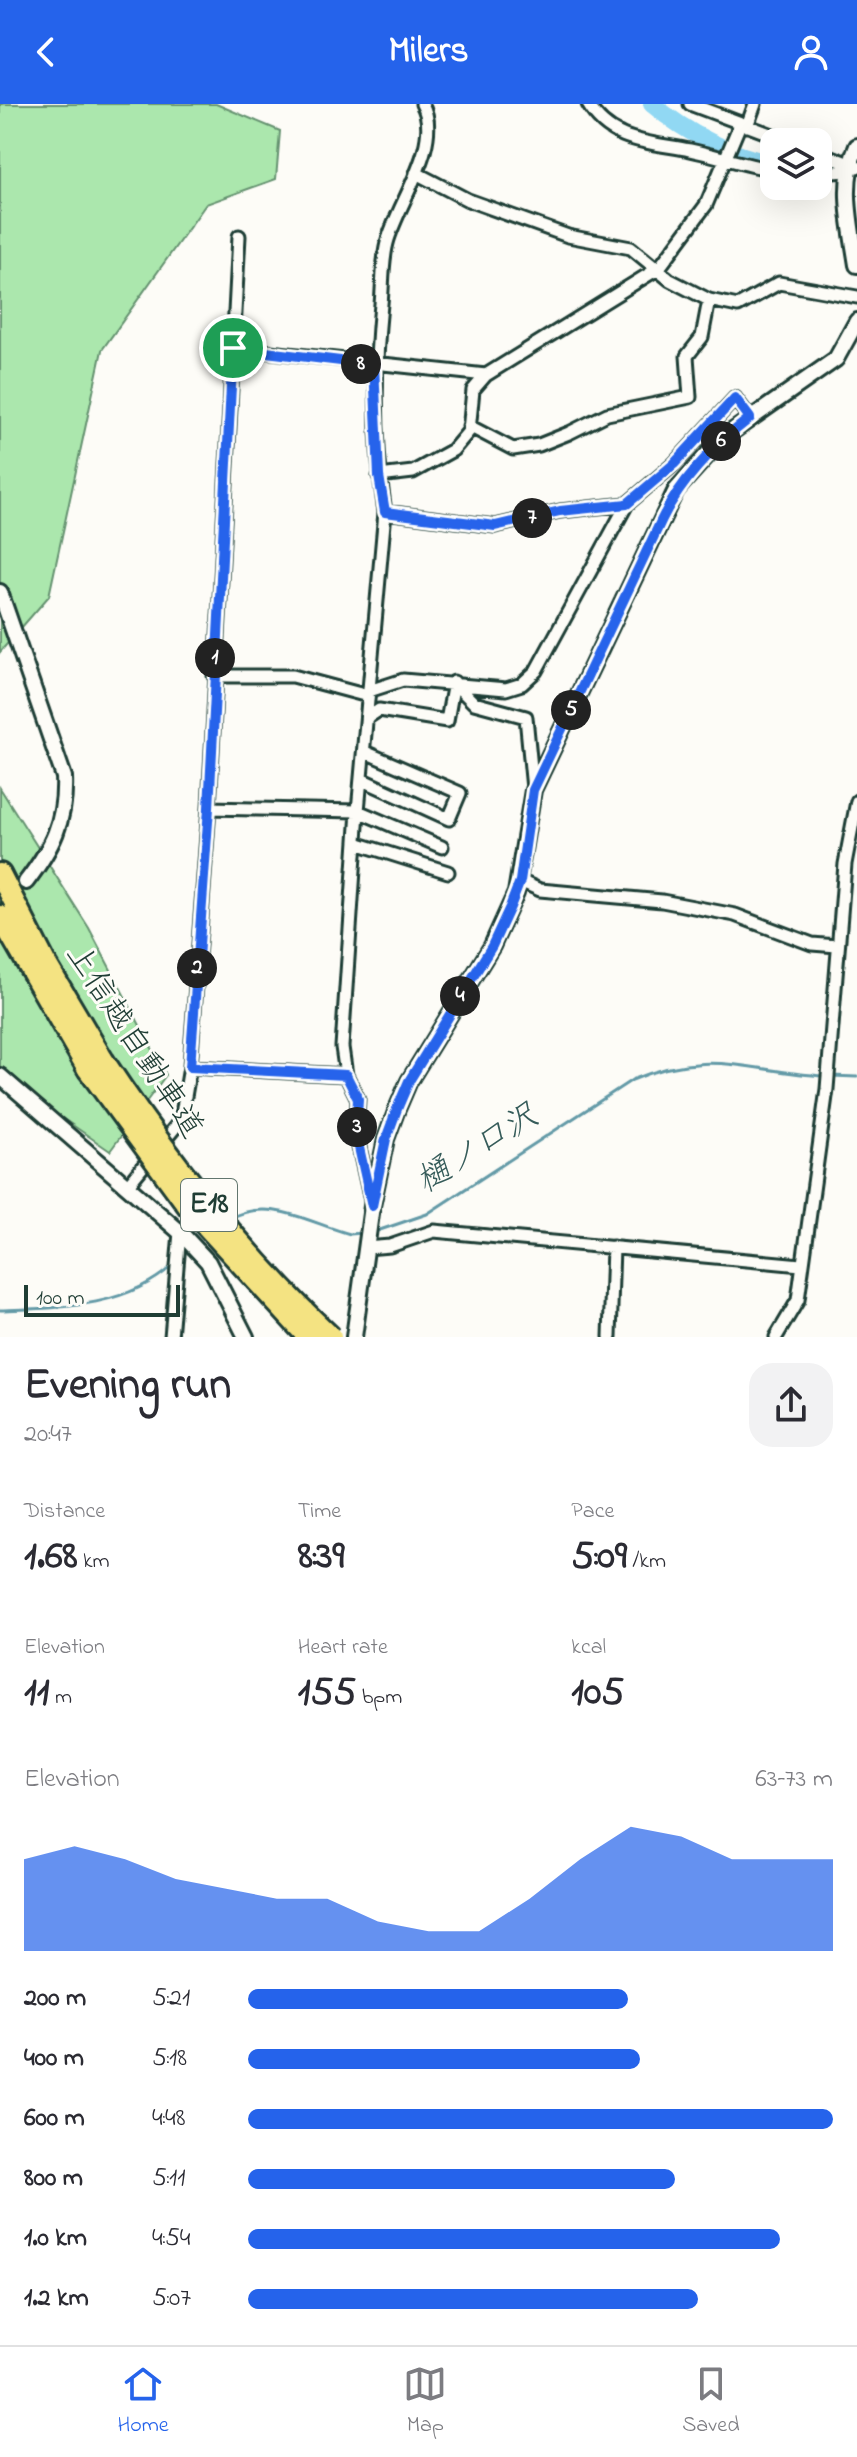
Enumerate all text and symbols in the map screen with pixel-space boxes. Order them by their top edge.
text: Milers [389,26,469,79]
icon: back [24,30,68,74]
icon: person [789,30,833,74]
map controls [760,128,832,200]
button: layers [760,128,832,200]
pin [199,314,267,382]
icon: arrive [211,326,255,370]
pin: 8 [341,344,381,384]
text: 8 [357,348,365,380]
pin: 6 [701,421,741,461]
text: 6 [716,425,726,457]
pin: 7 [512,498,552,538]
text: 7 [527,502,537,534]
pin: 1 [195,638,235,678]
text: 1 [212,642,219,674]
pin: 5 [551,690,591,730]
text: 5 [565,694,577,726]
street label: 上信越自動車道 [52,935,214,1149]
pin: 2 [177,948,217,988]
text: 2 [192,952,202,984]
pin: 4 [440,976,480,1016]
text: 4 [455,980,465,1012]
water label: 樋ノ口沢 [407,1092,550,1207]
pin: 3 [337,1107,377,1147]
text: 3 [352,1111,362,1143]
road number: E18 [181,1179,237,1231]
scale bar [24,1281,180,1317]
text: 100 m [36,1283,85,1315]
text: Evening run [24,1354,231,1418]
button: share [749,1363,833,1447]
text: 20:47 [24,1416,72,1454]
text: Distance [24,1496,105,1528]
text: Time [298,1496,341,1528]
text: Pace [571,1496,614,1528]
text: 1.68 [24,1528,77,1587]
text: 8:39 [298,1528,345,1587]
text: 5:09 [571,1528,627,1587]
text: km [77,1546,110,1578]
text: /km [627,1546,666,1578]
text: Elevation [24,1632,105,1664]
text: Heart rate [298,1632,388,1664]
text: kcal [571,1632,606,1664]
text: 11 [24,1664,49,1723]
text: 155 [298,1664,356,1723]
text: 105 [571,1664,624,1723]
text: m [49,1682,72,1714]
text: bpm [356,1682,402,1714]
text: Elevation [24,1761,120,1799]
text: 63–73 m [755,1761,833,1799]
text: 200 m [24,1980,86,2018]
text: 5:21 [152,1980,190,2018]
text: 400 m [24,2040,84,2078]
text: 5:18 [152,2040,187,2078]
text: 600 m [24,2100,85,2138]
text: 4:48 [152,2100,185,2138]
text: 800 m [24,2160,83,2198]
text: 5:11 [152,2160,186,2198]
text: 1.0 km [24,2220,87,2258]
text: 4:54 [152,2220,191,2258]
text: 1.2 km [24,2280,89,2318]
text: 5:07 [152,2280,191,2318]
tab: Home [117,2362,169,2442]
tab: Map [403,2362,447,2442]
tab: Saved [682,2362,740,2442]

